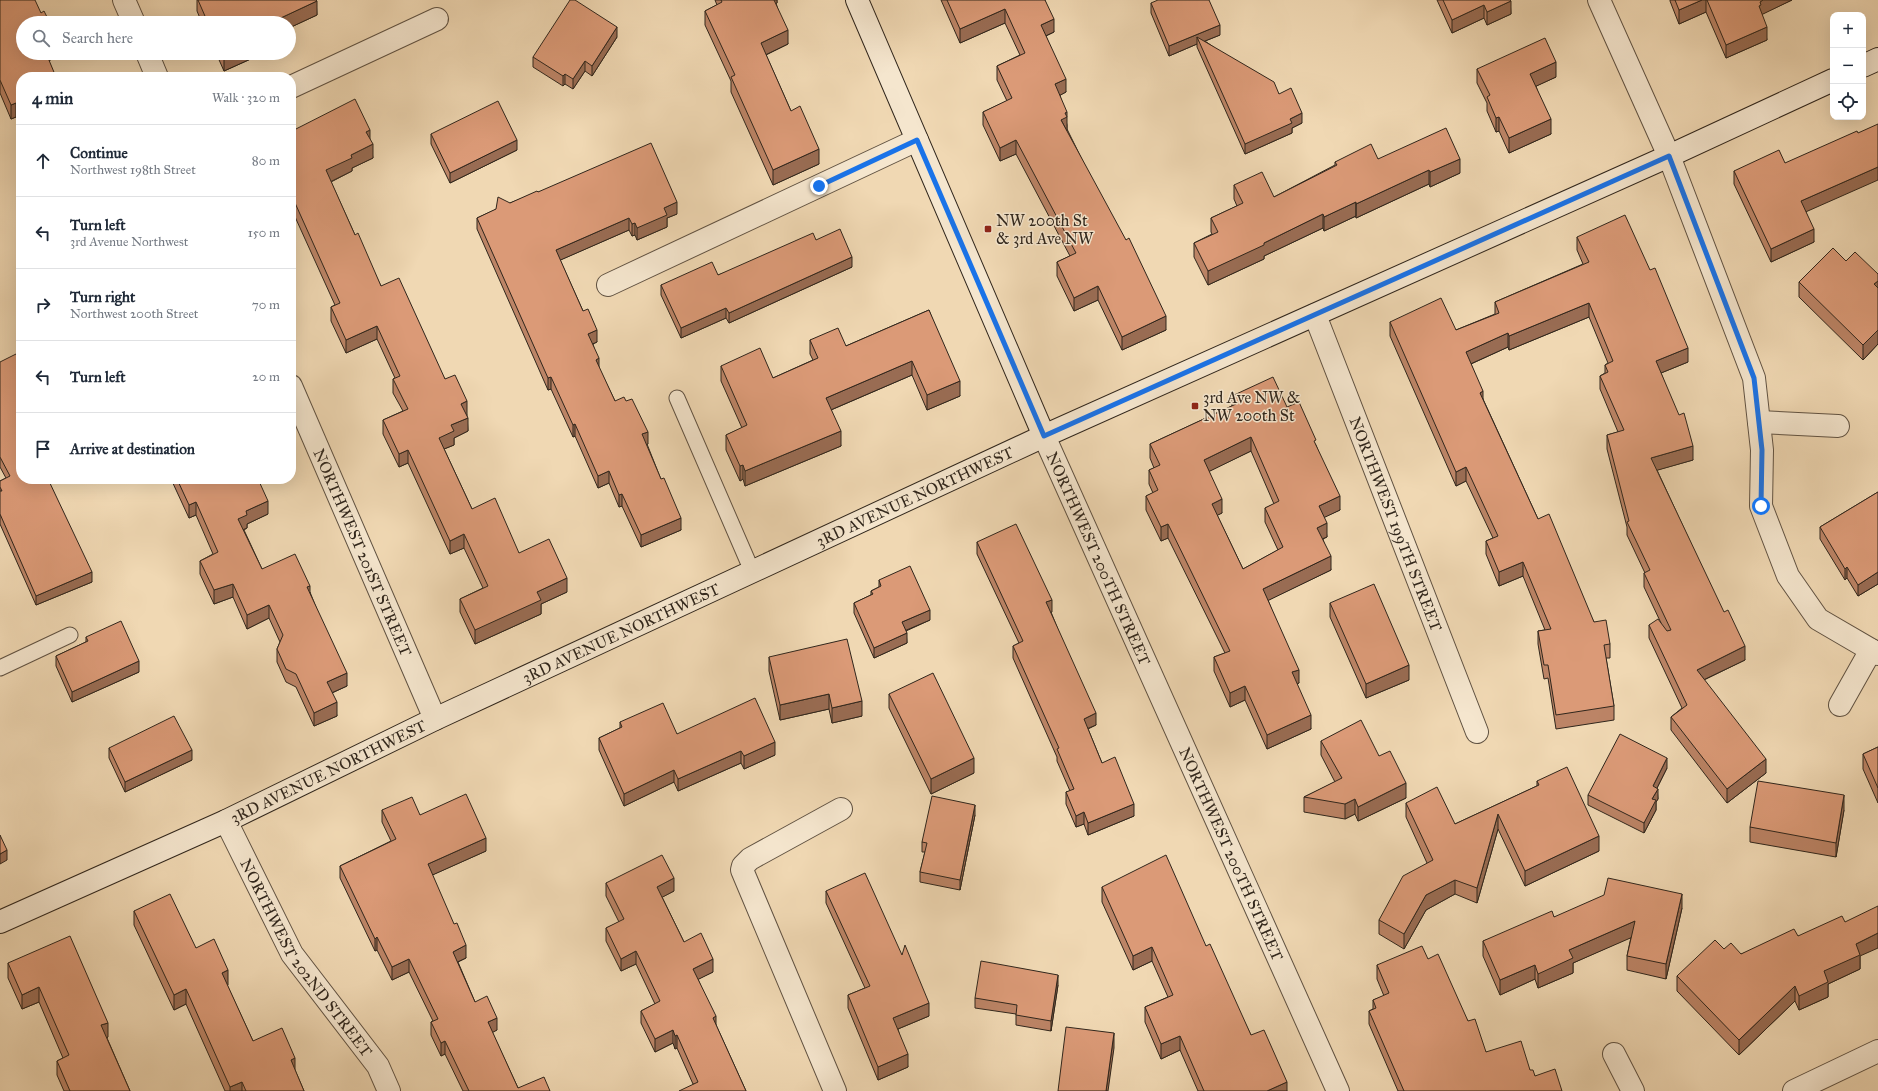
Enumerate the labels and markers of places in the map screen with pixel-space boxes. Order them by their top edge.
place label: NW 200th St & 3rd Ave NW [996,211,1094,248]
marker: NW 200th St & 3rd Ave NW [983,224,993,234]
place label: 3rd Ave NW & NW 200th St [1203,388,1301,425]
marker: 3rd Ave NW & NW 200th St [1190,401,1200,411]

